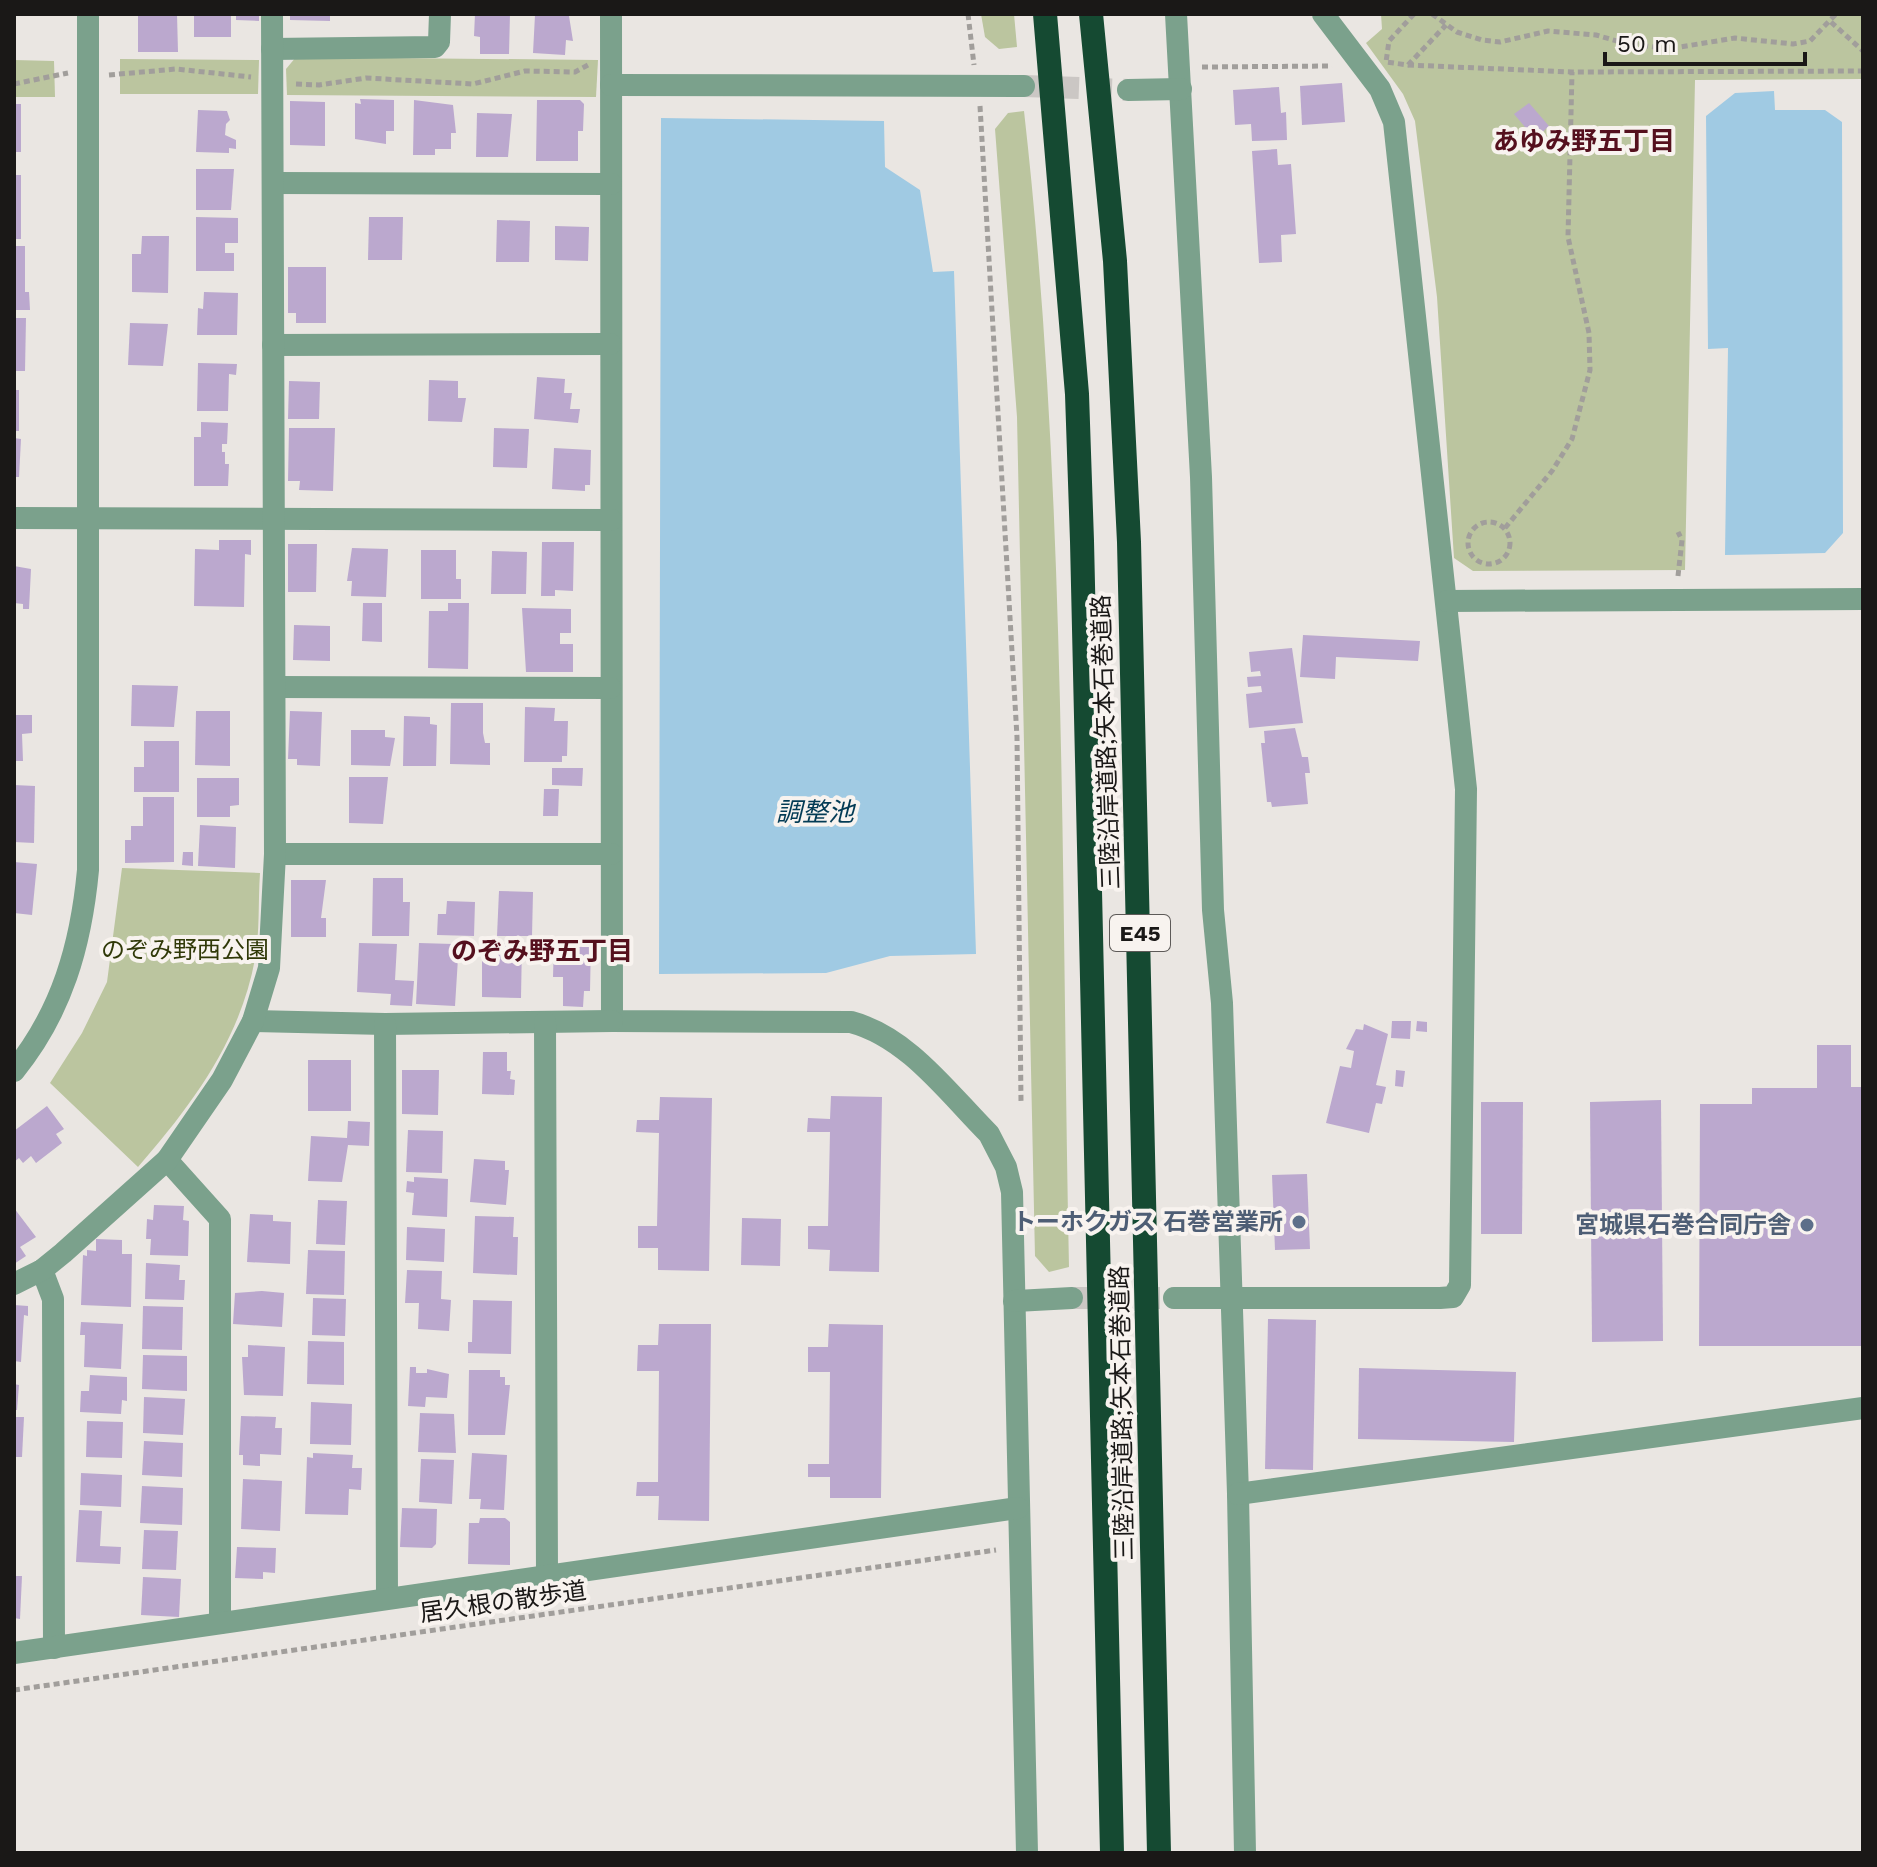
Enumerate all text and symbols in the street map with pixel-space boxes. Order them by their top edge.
scale bar [1605,16,1805,66]
text: 50 m [1617,30,1677,58]
district label: あゆみ野五丁目 [1493,126,1675,156]
street label: 三陸沿岸道路;矢本石巻道路 [1087,594,1125,890]
water label: 調整池 [776,797,857,827]
road number: E45 [1110,915,1170,951]
park label: のぞみ野西公園 [101,936,269,964]
district label: のぞみ野五丁目 [451,936,633,966]
place label: トーホクガス 石巻営業所 [1012,1208,1283,1236]
place label: 宮城県石巻合同庁舎 [1575,1211,1791,1239]
marker: トーホクガス 石巻営業所 [1290,1213,1308,1231]
marker: 宮城県石巻合同庁舎 [1798,1216,1816,1234]
street label: 三陸沿岸道路;矢本石巻道路 [1105,1265,1139,1561]
street label: 居久根の散歩道 [418,1576,588,1628]

